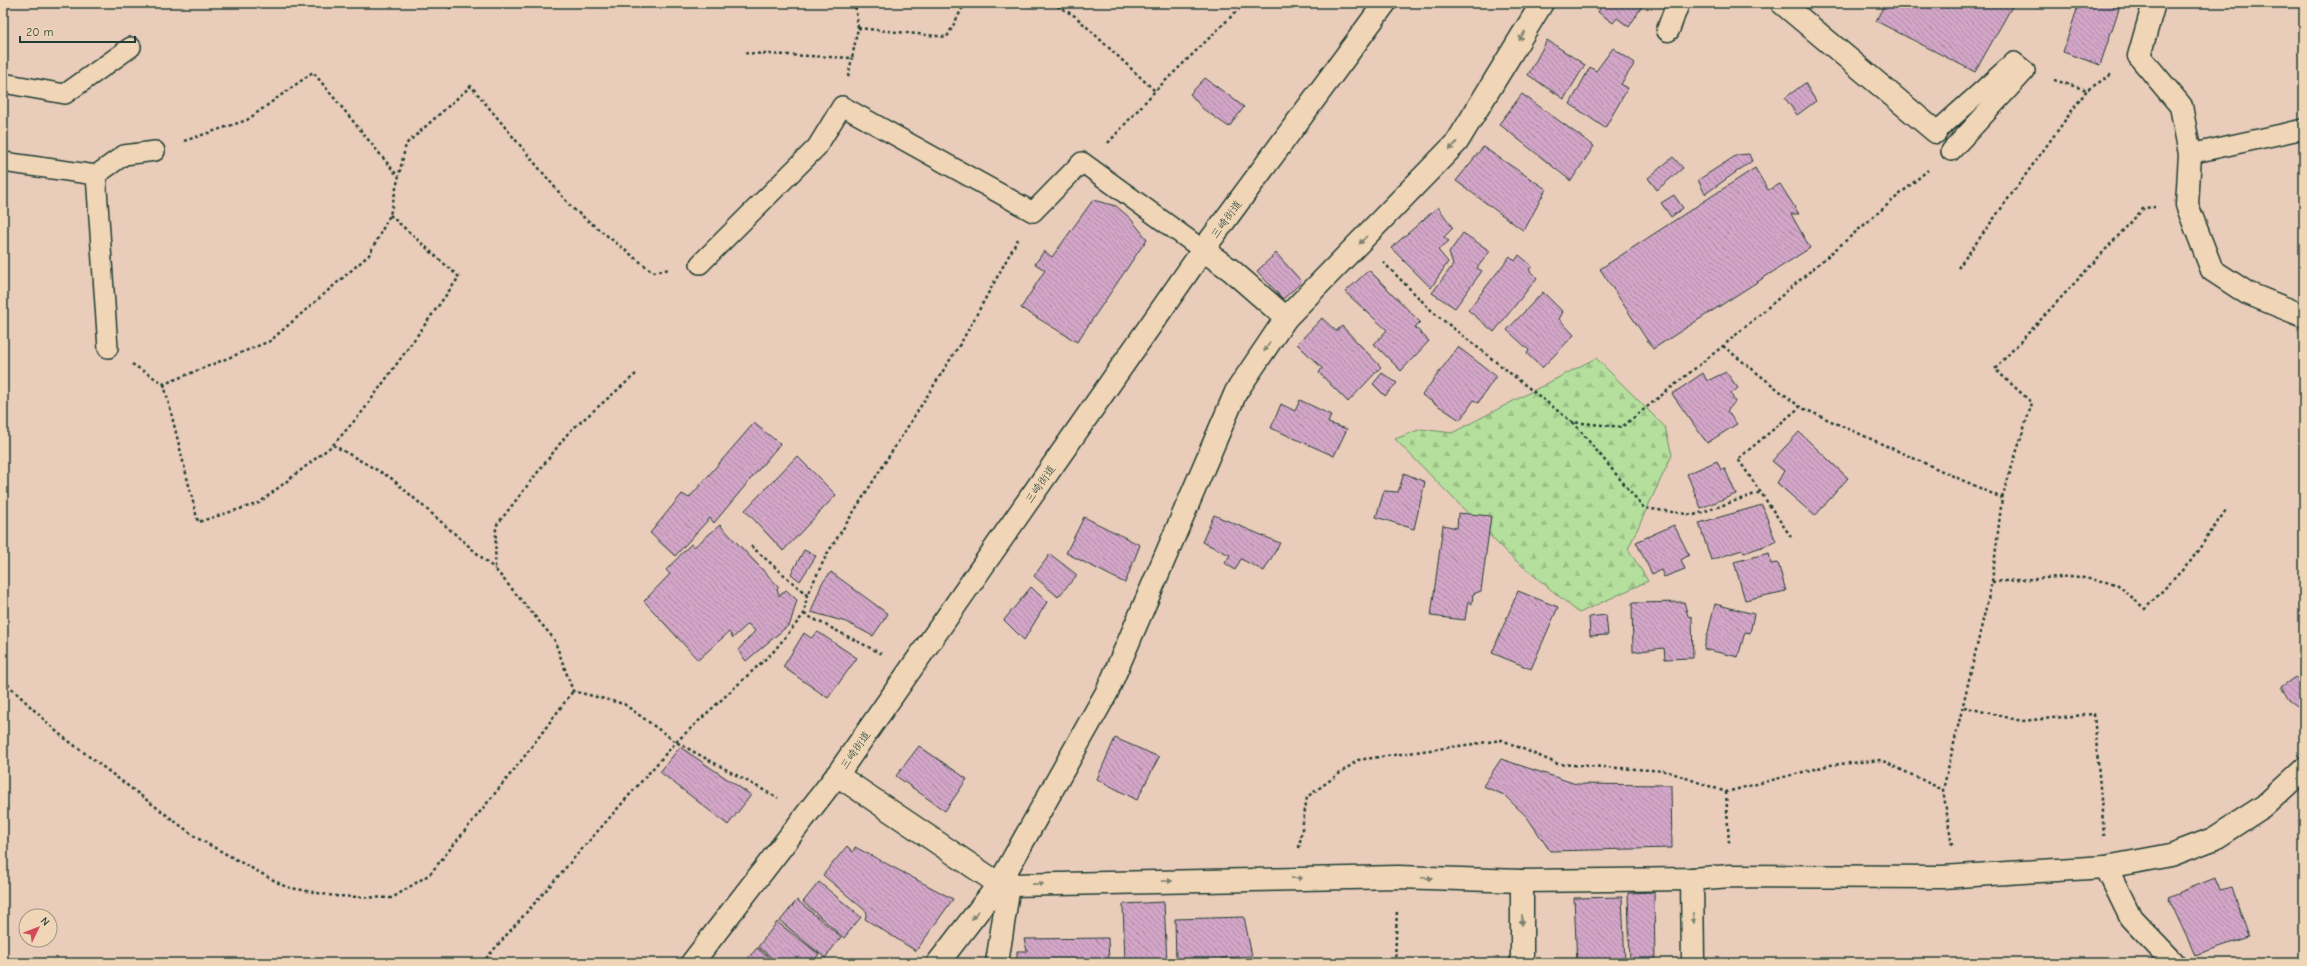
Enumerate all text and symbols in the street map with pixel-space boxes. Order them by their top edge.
scale bar [20,18,135,44]
text: 20 m [26,25,54,39]
one-way arrow [1518,30,1525,42]
one-way arrow [1448,141,1458,151]
street label: 三崎街道 [1208,198,1245,241]
one-way arrow [1358,235,1367,245]
one-way arrow [1263,342,1271,352]
street label: 三崎街道 [1022,463,1058,506]
street label: 三崎街道 [837,729,873,772]
one-way arrow [1291,875,1304,881]
one-way arrow [1421,875,1434,881]
one-way arrow [1161,878,1174,884]
one-way arrow [1032,881,1045,887]
north arrow [18,908,58,948]
one-way arrow [971,910,979,921]
one-way arrow [1690,912,1696,925]
text: N [38,914,52,929]
one-way arrow [1519,914,1525,927]

